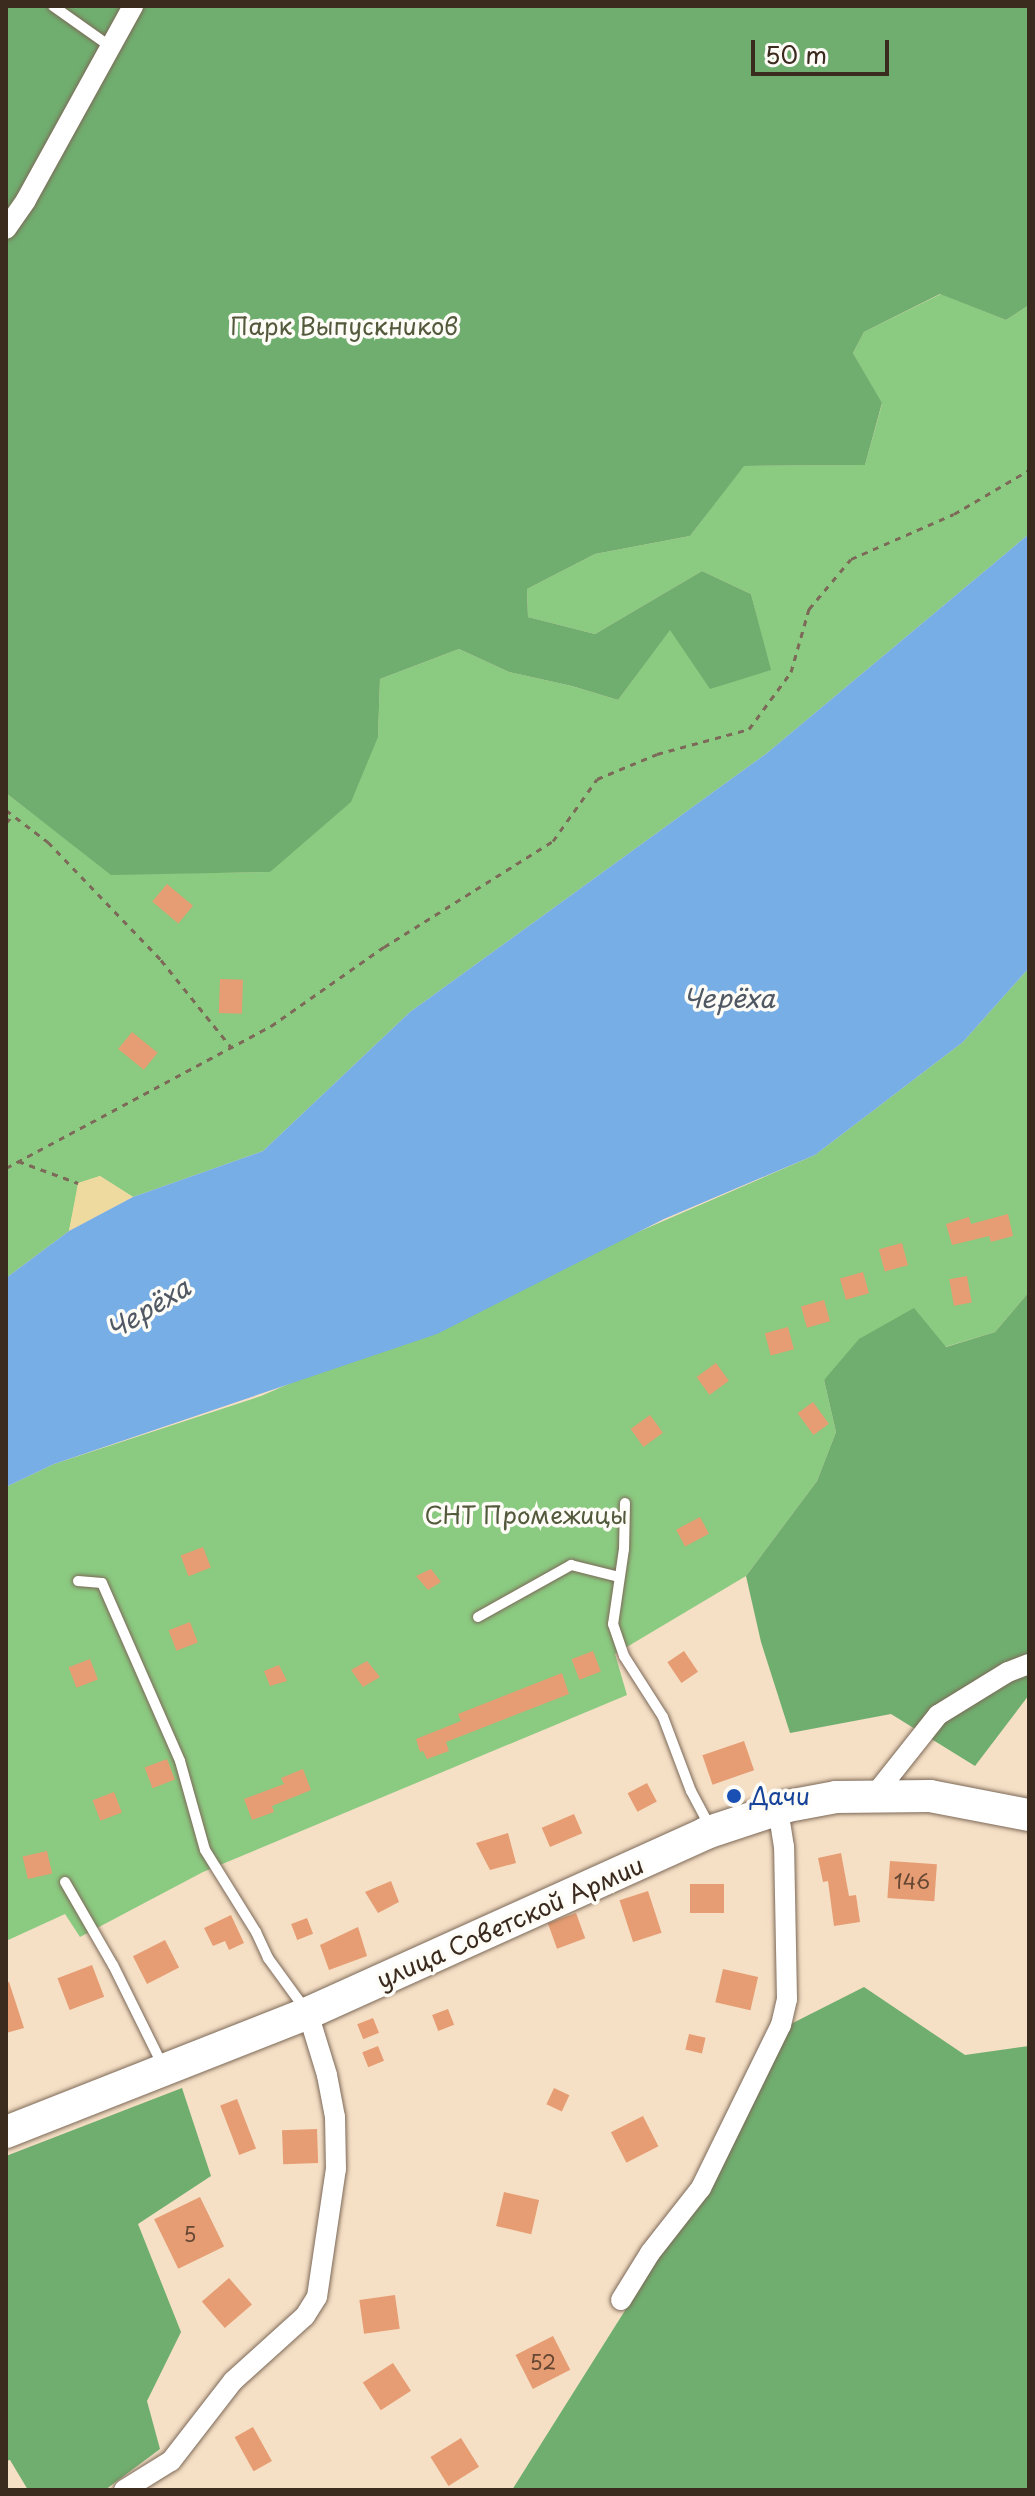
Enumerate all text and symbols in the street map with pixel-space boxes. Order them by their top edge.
scale bar [755,24,893,74]
text: 50 m [765,36,827,72]
park label: Парк Выпускников [230,312,458,340]
water label: Черёха [683,982,775,1014]
water label: Черёха [101,1271,195,1345]
park label: СНТ Промежицы [424,1501,628,1529]
place label: Дачи [750,1782,810,1810]
marker: Дачи [725,1787,743,1805]
street label: улица Советской Армии [371,1850,649,1994]
house number: 146 [894,1869,930,1893]
house number: 5 [184,2222,196,2246]
house number: 52 [530,2350,556,2374]

